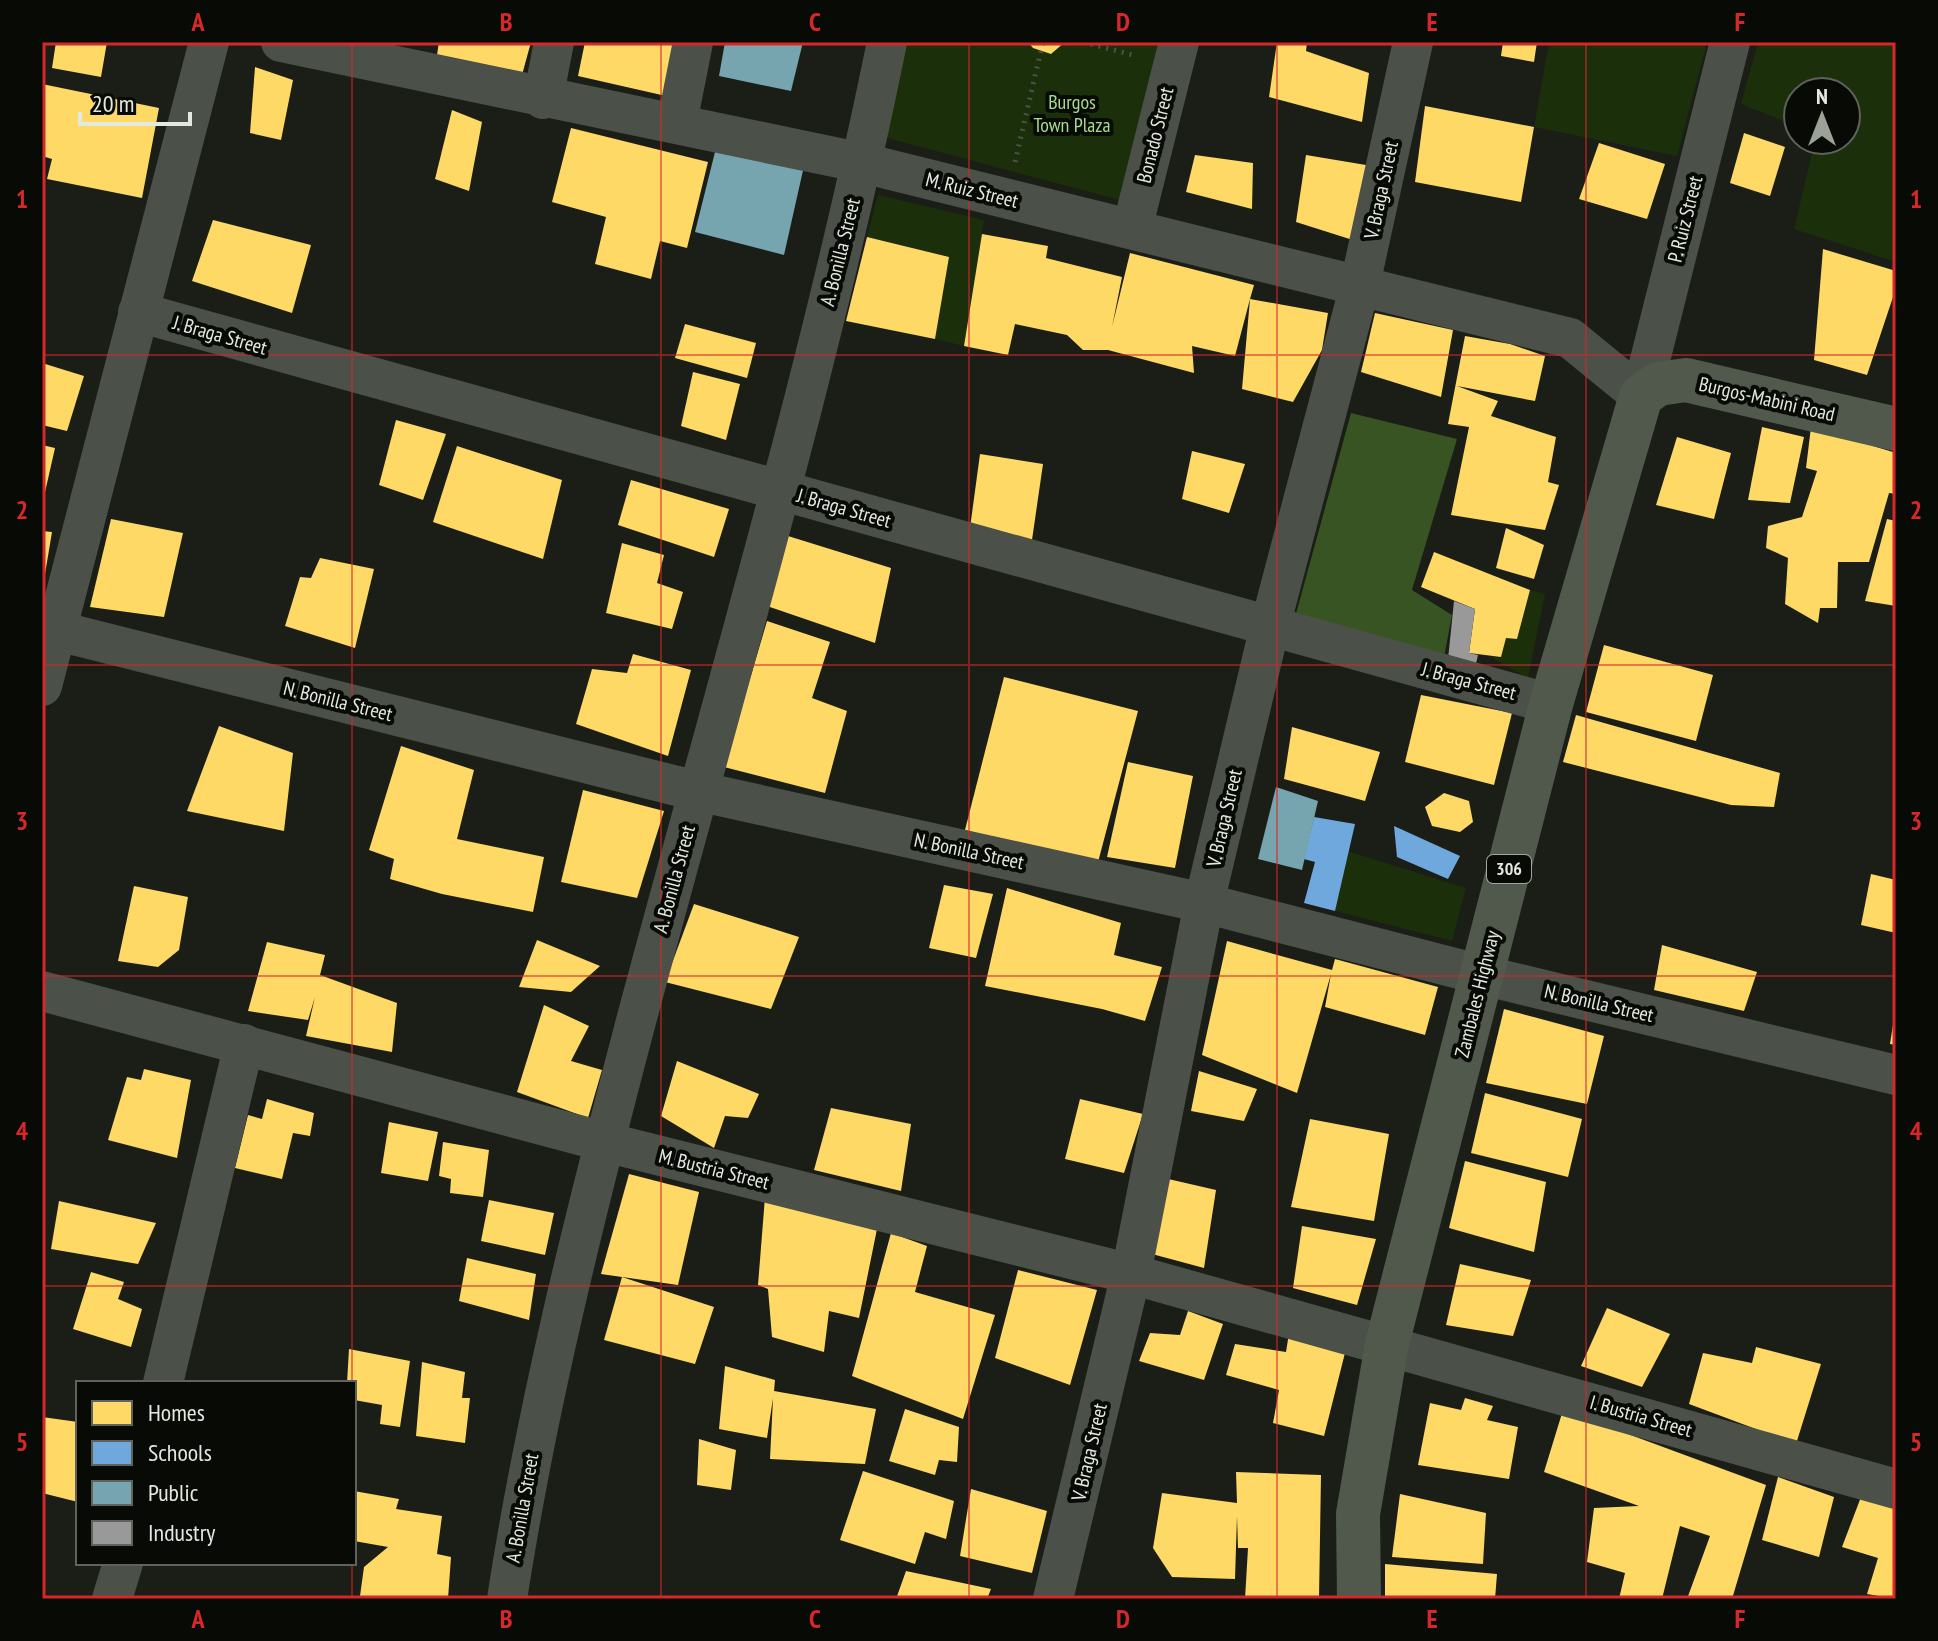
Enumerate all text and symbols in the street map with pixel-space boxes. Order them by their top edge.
text: A [190,5,205,38]
text: B [500,5,513,38]
text: C [809,5,821,38]
text: D [1116,5,1130,38]
text: E [1426,5,1438,38]
text: F [1735,5,1746,38]
scale bar [80,76,190,126]
north arrow [1782,76,1862,156]
text: N [1816,82,1828,110]
street label: Bonado Street [1131,84,1180,186]
text: 20 m [92,88,134,119]
park label: Burgos Town Plaza [1033,89,1111,138]
street label: V. Braga Street [1358,138,1404,242]
street label: M. Ruiz Street [923,166,1021,214]
street label: P. Ruiz Street [1662,172,1708,265]
text: 1 [16,182,28,215]
text: 1 [1910,182,1922,215]
street label: A. Bonilla Street [814,195,866,309]
street label: J. Braga Street [169,309,270,361]
street label: Burgos-Mabini Road [1697,371,1837,427]
street label: J. Braga Street [793,482,894,534]
text: 2 [16,493,28,526]
text: 2 [1910,493,1922,526]
street label: J. Braga Street [1418,656,1519,706]
street label: N. Bonilla Street [281,675,396,727]
street label: V. Braga Street [1200,766,1248,870]
text: 3 [16,804,28,837]
text: 3 [1910,804,1922,837]
street label: A. Bonilla Street [647,822,701,936]
street label: N. Bonilla Street [912,827,1027,875]
road number: 306 [1487,855,1531,883]
street label: Zambales Highway [1449,927,1505,1060]
street label: N. Bonilla Street [1542,978,1657,1028]
text: 4 [16,1114,29,1147]
text: 4 [1910,1114,1923,1147]
street label: M. Bustria Street [656,1143,772,1195]
legend [76,1381,356,1565]
street label: I. Bustria Street [1587,1389,1696,1443]
text: Homes [148,1397,205,1428]
street label: V. Braga Street [1065,1400,1113,1504]
text: 5 [16,1425,28,1458]
text: 5 [1910,1425,1922,1458]
text: Schools [148,1437,212,1468]
street label: A. Bonilla Street [500,1451,544,1565]
text: Public [148,1477,199,1508]
text: Industry [148,1517,215,1548]
text: A [190,1602,205,1635]
text: B [500,1602,513,1635]
text: C [809,1602,821,1635]
text: D [1116,1602,1130,1635]
text: E [1426,1602,1438,1635]
text: F [1735,1602,1746,1635]

